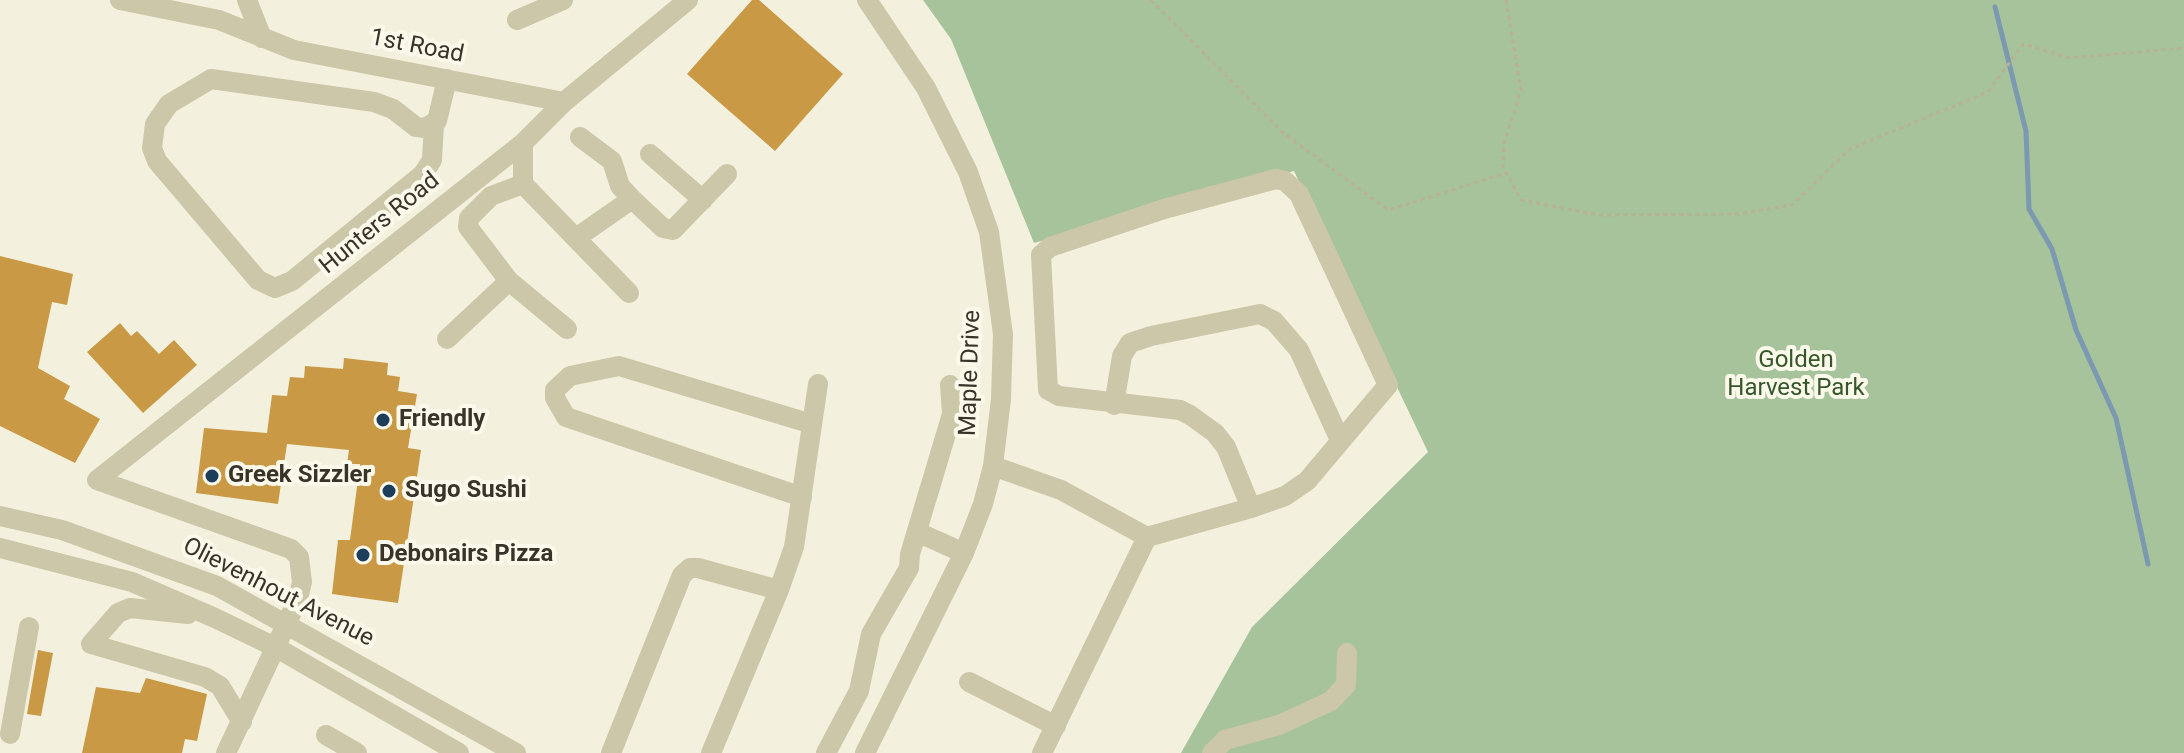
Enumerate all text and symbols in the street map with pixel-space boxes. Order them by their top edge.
street label: 1st Road [368,24,466,70]
street label: Hunters Road [314,167,446,281]
street label: Maple Drive [954,310,988,436]
park label: Golden Harvest Park [1727,347,1865,403]
place label: Friendly [399,406,485,434]
marker: Friendly [374,411,392,429]
place label: Greek Sizzler [228,462,371,490]
marker: Greek Sizzler [203,467,221,485]
place label: Sugo Sushi [405,477,527,505]
marker: Sugo Sushi [380,482,398,500]
street label: Olievenhout Avenue [178,532,378,654]
place label: Debonairs Pizza [379,541,553,569]
marker: Debonairs Pizza [354,546,372,564]

